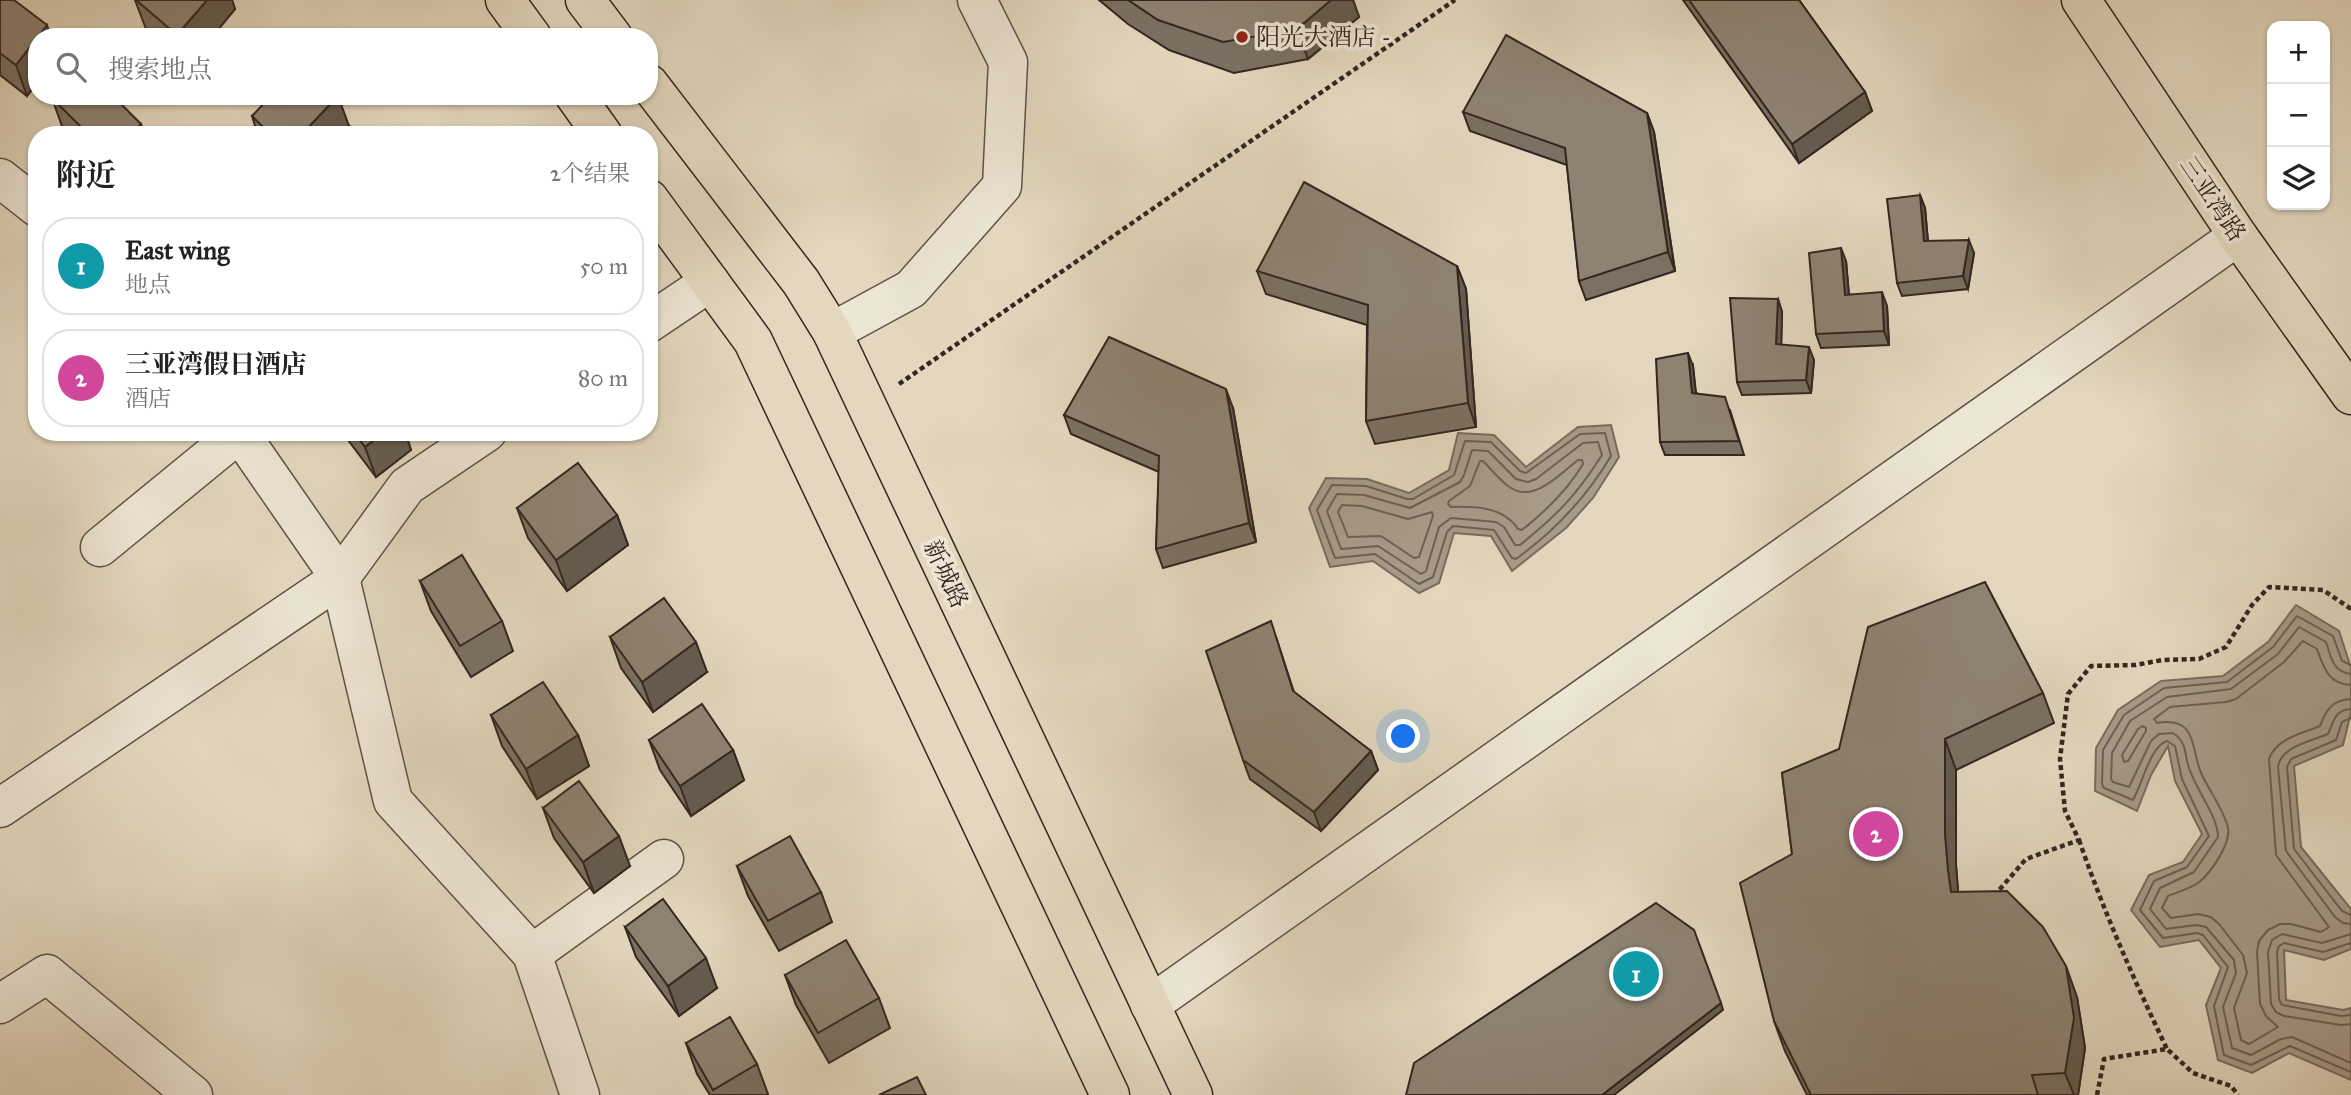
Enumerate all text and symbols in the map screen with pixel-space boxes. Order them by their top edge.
map controls [2267,21,2330,210]
button: + [2267,21,2330,84]
place label: 阳光大酒店 - [1256,22,1391,52]
search box [28,28,658,105]
marker: 阳光大酒店 - [1234,29,1250,45]
icon: search [52,48,90,86]
text: 搜索地点 [108,53,212,85]
button: − [2267,84,2330,147]
button: layers [2267,147,2330,210]
street label: 三亚湾路 [2174,151,2252,247]
text: 附近 [56,157,116,193]
text: 2个结果 [550,159,630,187]
text: East wing [125,234,229,266]
text: 1 [76,252,86,280]
text: 50 m [580,252,628,280]
text: 地点 [125,270,171,298]
text: 三亚湾假日酒店 [125,348,307,380]
text: 2 [75,364,87,392]
text: 80 m [578,364,628,392]
text: 酒店 [125,384,171,412]
street label: 新城路 [917,535,975,613]
your location [1386,719,1420,753]
pin: 2 [1853,808,1899,860]
pin: 1 [1613,948,1659,1000]

